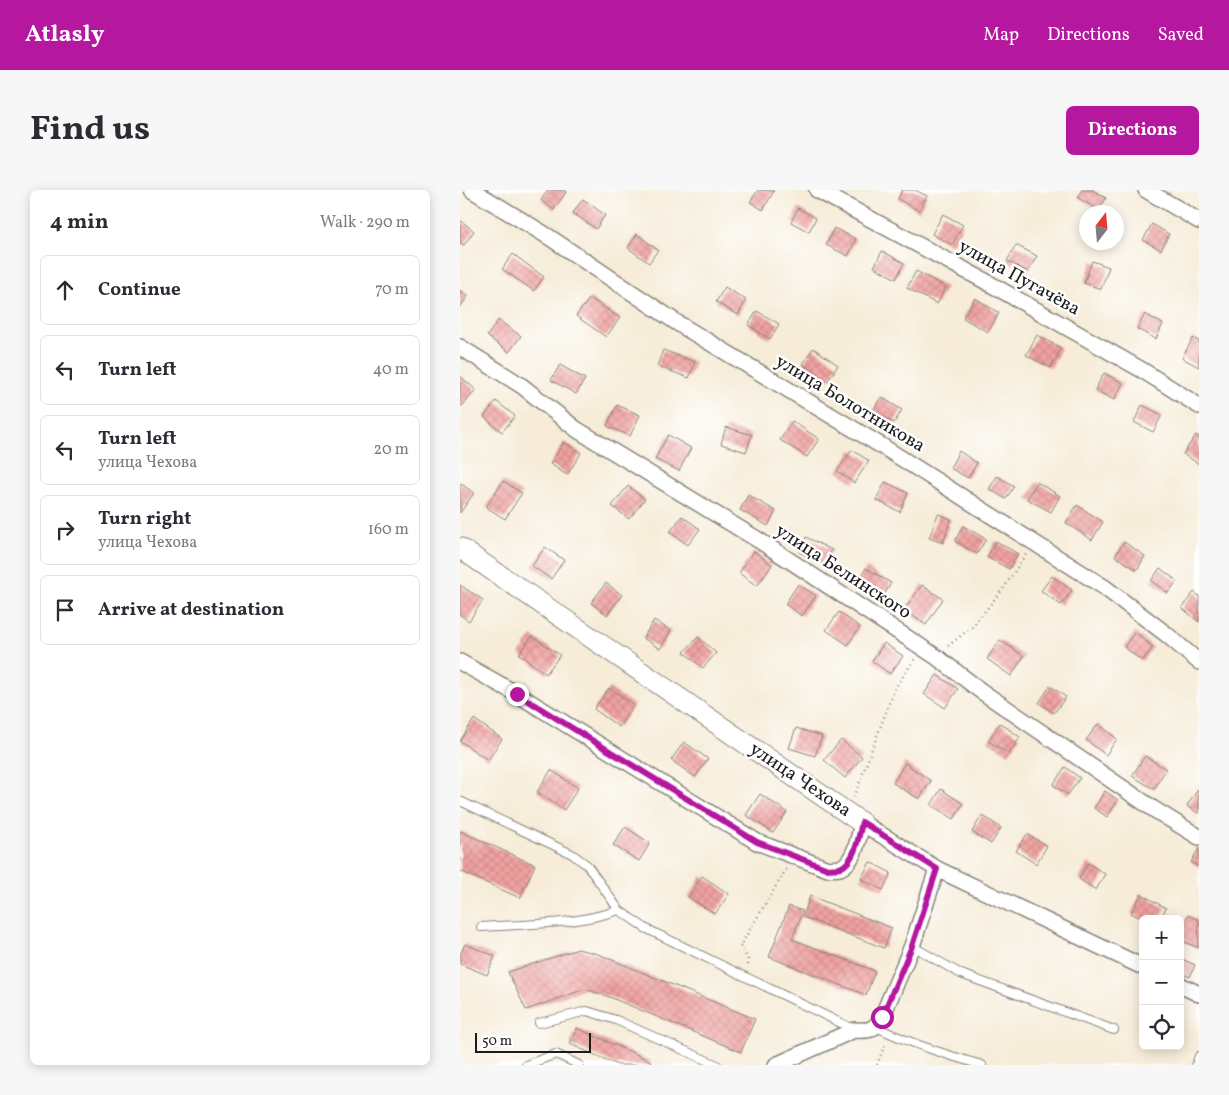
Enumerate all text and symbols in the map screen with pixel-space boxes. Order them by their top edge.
text: Atlasly [25,18,104,52]
text: Map [983,23,1019,48]
text: Directions [1047,23,1130,48]
text: Saved [1158,23,1204,48]
text: Find us [30,106,150,154]
button: Directions [1066,106,1199,155]
north arrow [1079,205,1124,250]
text: 4 min [50,208,109,237]
text: Walk · 290 m [320,212,410,234]
street label: улица Пугачёва [953,234,1085,322]
icon: ahead [51,276,79,304]
text: Continue [98,277,181,303]
text: 70 m [375,279,409,301]
street label: улица Болотникова [770,349,930,459]
icon: left [51,356,79,384]
text: Turn left [98,357,177,383]
text: 40 m [373,359,409,381]
text: Turn left [98,426,177,452]
icon: left [51,436,79,464]
text: 20 m [374,439,409,461]
text: улица Чехова [98,452,197,474]
text: Turn right [98,506,191,532]
icon: right [51,516,79,544]
street label: улица Белинского [770,518,916,626]
text: 160 m [368,519,409,541]
text: улица Чехова [98,532,197,554]
icon: arrive [51,596,79,624]
text: Arrive at destination [98,597,284,623]
route end [506,683,529,706]
street label: улица Чехова [744,736,856,824]
map controls [1139,915,1184,1050]
button: + [1139,915,1184,960]
button: − [1139,960,1184,1005]
button: locate [1139,1005,1184,1050]
route start [871,1006,894,1029]
scale bar [475,1030,591,1053]
text: 50 m [482,1032,512,1051]

